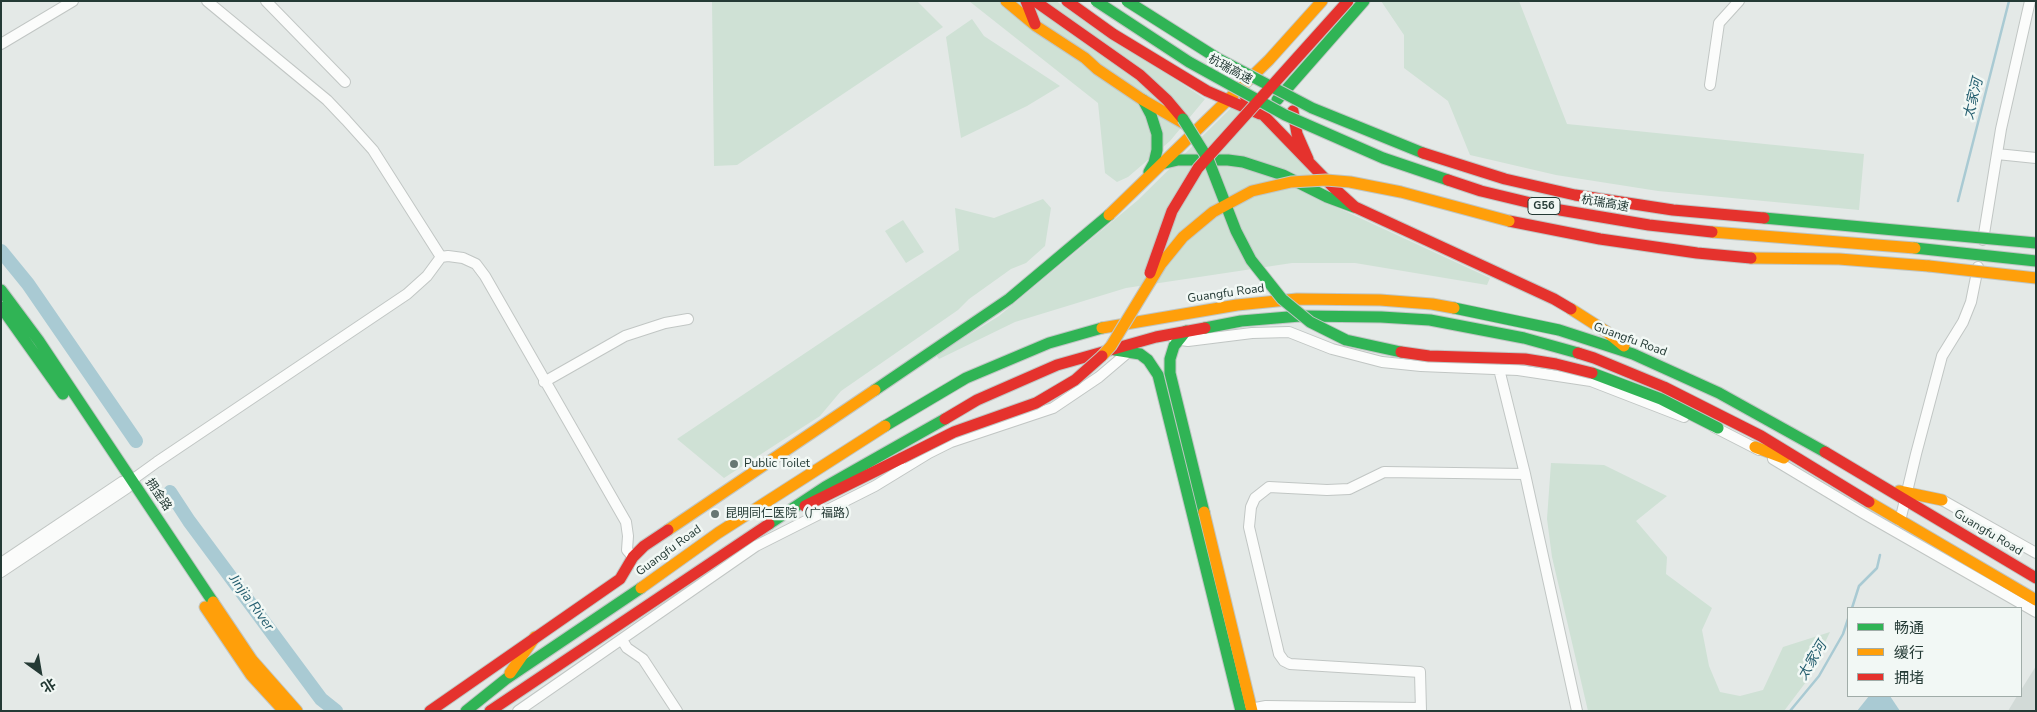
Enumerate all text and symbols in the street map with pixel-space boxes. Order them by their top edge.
street label: 杭瑞高速 [1206,52,1254,88]
water label: 太家河 [1961,77,1987,121]
street label: 杭瑞高速 [1580,193,1630,215]
road number: G56 [1528,198,1560,215]
street label: Guangfu Road [1187,281,1265,307]
street label: Guangfu Road [1591,320,1669,360]
place label: Public Toilet [744,457,810,471]
marker: Public Toilet [728,458,740,470]
street label: 拥金路 [142,476,174,514]
place label: 昆明同仁医院（广福路） [725,507,857,521]
street label: Guangfu Road [1951,507,2025,559]
marker: 昆明同仁医院（广福路） [709,508,721,520]
street label: Guangfu Road [633,522,705,580]
water label: Jinjia River [225,572,277,634]
legend [1847,607,2022,697]
text: 畅通 [1894,618,1924,638]
water label: 太家河 [1795,639,1831,683]
text: 缓行 [1894,643,1924,663]
north arrow [15,647,65,697]
text: 拥堵 [1894,668,1924,688]
text: 北 [37,673,59,697]

